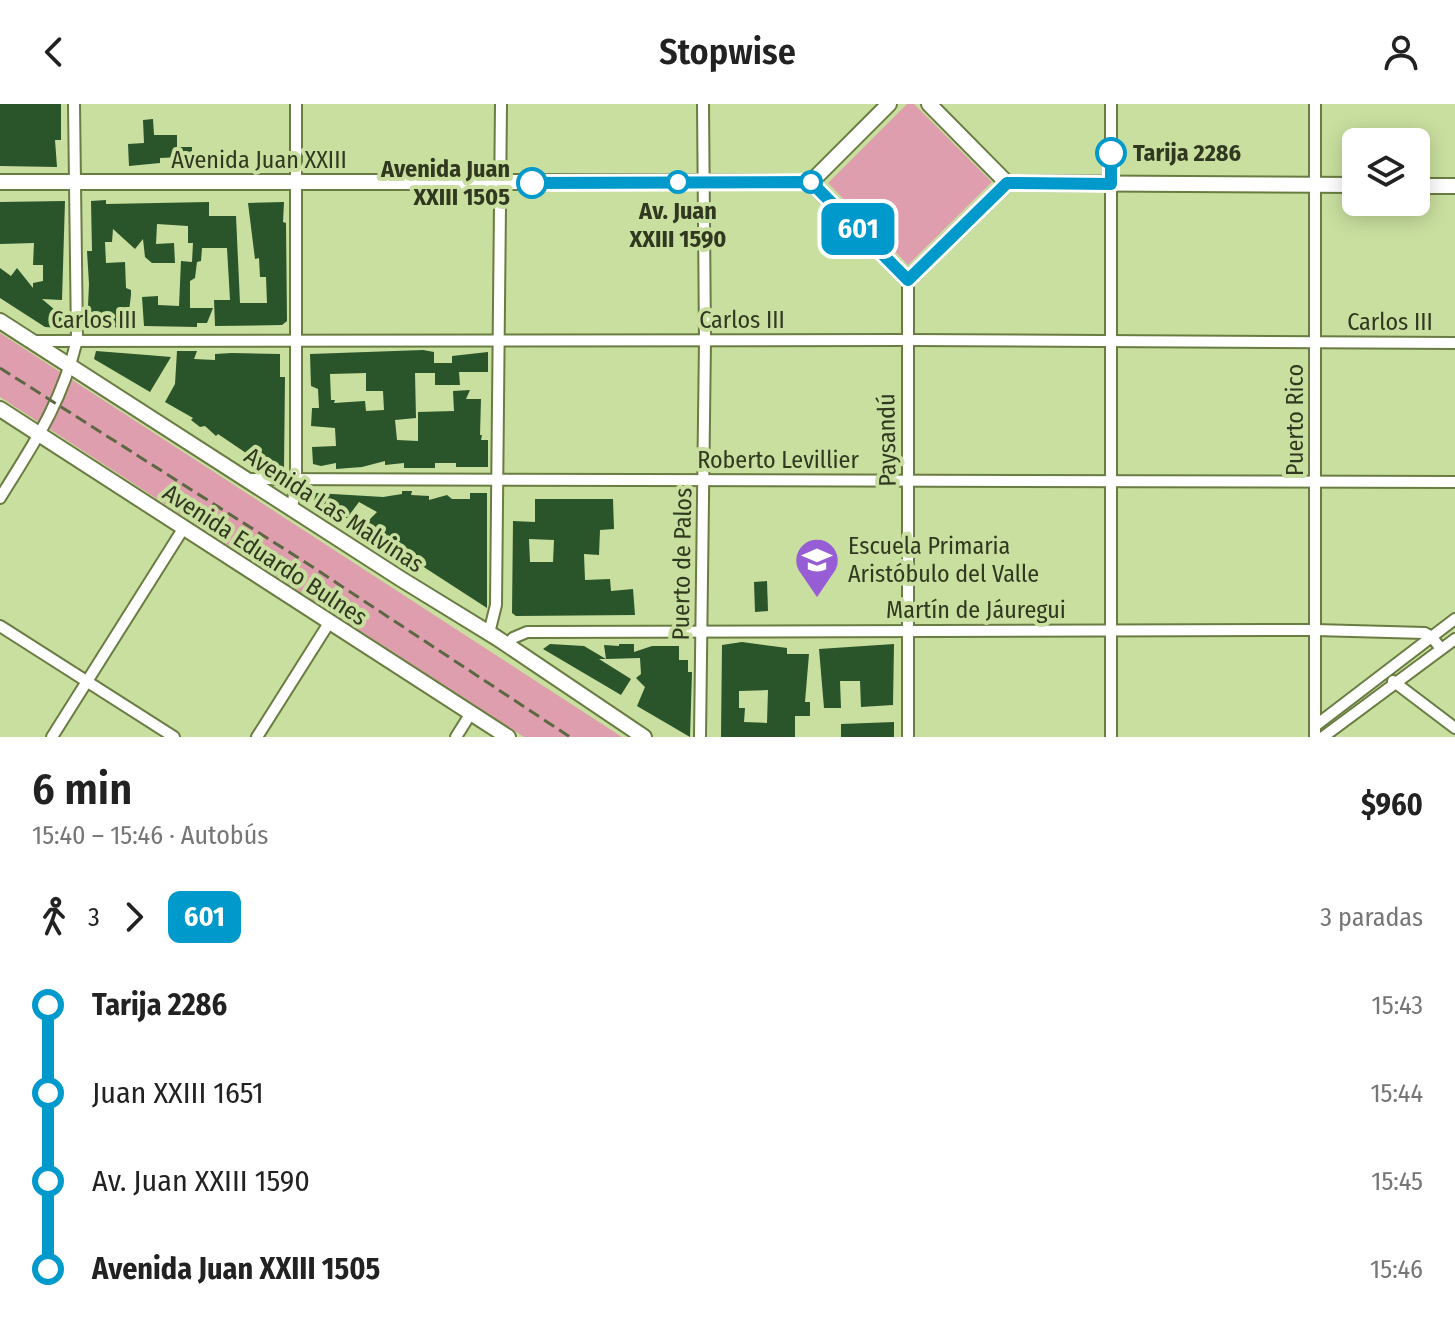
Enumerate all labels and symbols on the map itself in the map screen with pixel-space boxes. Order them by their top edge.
marker: Tarija 2286 [1096,138,1126,168]
place label: Tarija 2286 [1133,139,1241,167]
street label: Avenida Juan XXIII [171,146,347,174]
place label: Avenida Juan XXIII 1505 [380,155,510,211]
marker: Avenida Juan XXIII 1505 [517,168,547,198]
marker: Av. Juan XXIII 1590 [667,171,689,193]
unlabelled marker [800,171,822,193]
place label: Av. Juan XXIII 1590 [629,197,726,253]
line badge: 601 [812,203,904,255]
street label: Carlos III [51,306,137,334]
street label: Carlos III [699,306,785,334]
street label: Carlos III [1347,308,1433,336]
street label: Puerto Rico [1281,364,1309,476]
street label: Paysandú [872,393,902,487]
street label: Avenida Las Malvinas [239,442,429,578]
street label: Roberto Levillier [697,446,859,474]
street label: Avenida Eduardo Bulnes [158,479,372,631]
street label: Puerto de Palos [667,487,697,641]
place label: Escuela Primaria Aristóbulo del Valle [848,532,1039,588]
school or university icon: Escuela Primaria Aristóbulo del Valle [793,536,841,599]
street label: Martín de Jáuregui [886,596,1066,624]

